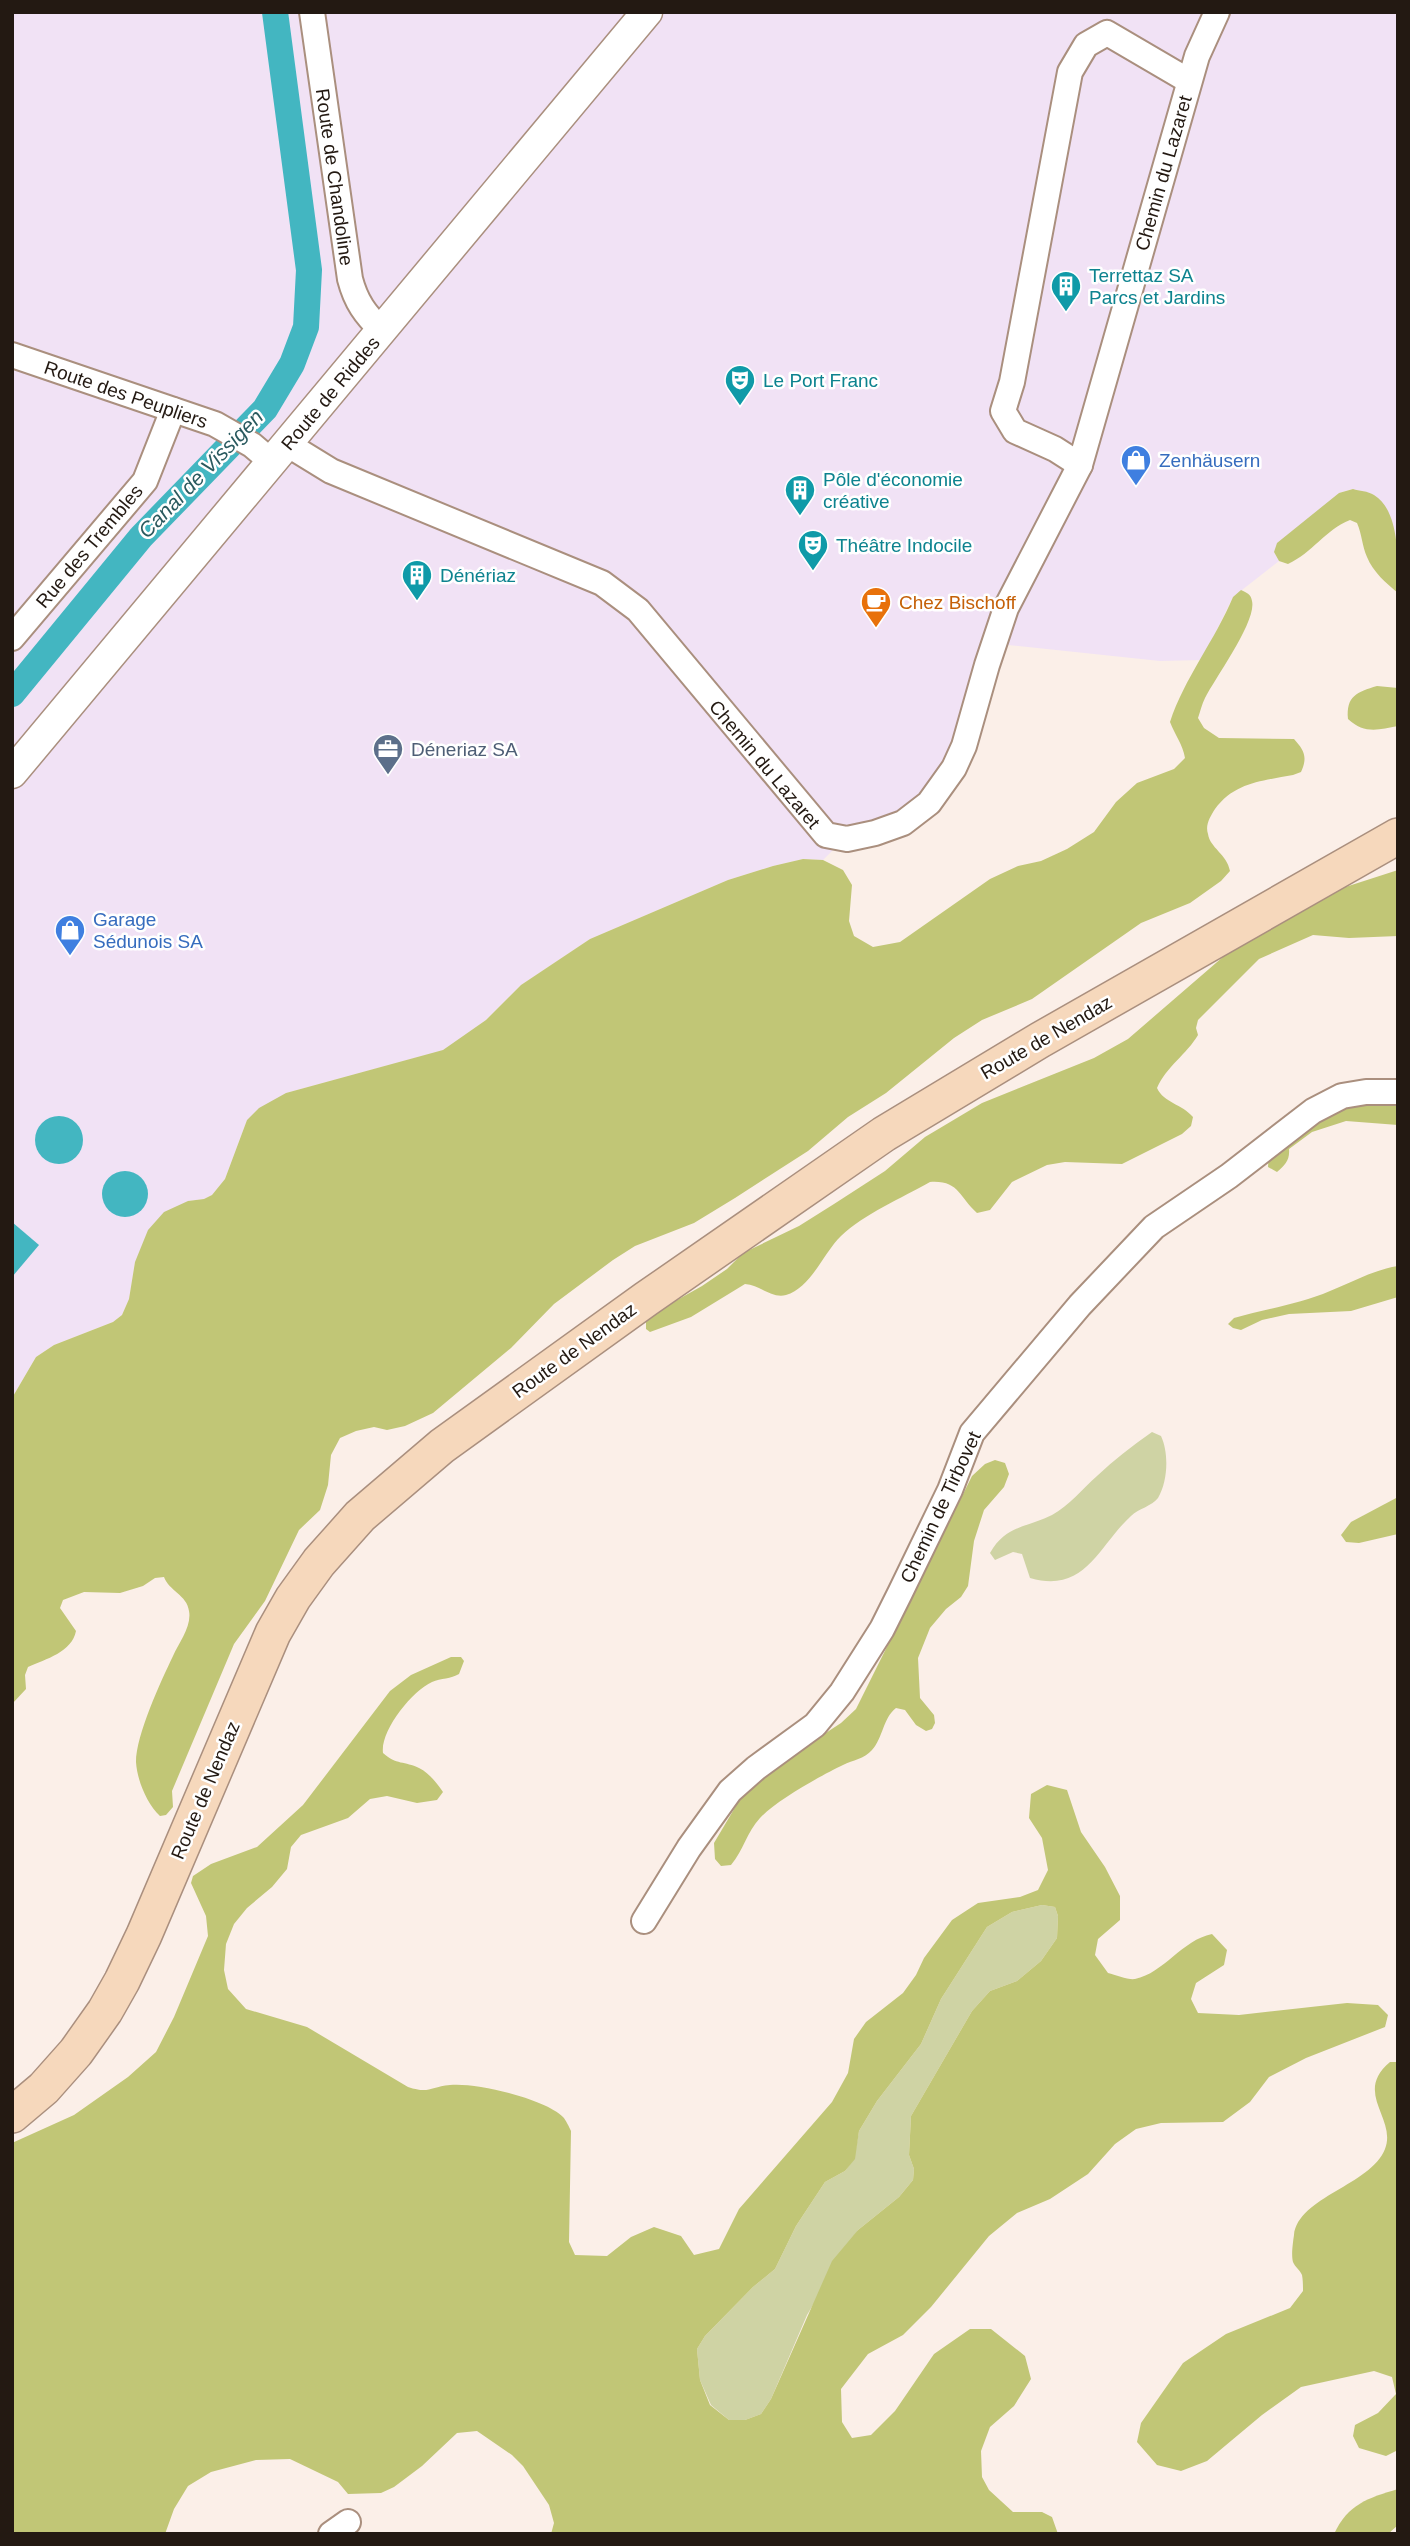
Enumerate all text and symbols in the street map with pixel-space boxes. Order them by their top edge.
street label: Route de Chandoline [312,87,357,267]
street label: Chemin du Lazaret [1131,92,1196,253]
place label: Terrettaz SA Parcs et Jardins [1089,265,1225,308]
building icon: Terrettaz SA Parcs et Jardins [1049,269,1083,313]
street label: Route de Riddes [277,332,384,454]
street label: Route des Peupliers [42,357,210,432]
theatre icon: Le Port Franc [723,363,757,407]
place label: Le Port Franc [763,370,878,391]
water label: Canal de Vissigen [134,405,268,542]
shop icon: Zenhäusern [1119,443,1153,487]
place label: Zenhäusern [1159,450,1260,471]
place label: Pôle d'économie créative [823,469,963,512]
building icon: Pôle d'économie créative [783,473,817,517]
street label: Rue des Trembles [32,481,147,612]
theatre icon: Théâtre Indocile [796,528,830,572]
place label: Théâtre Indocile [836,535,972,556]
building icon: Dénériaz [400,558,434,602]
place label: Dénériaz [440,565,516,586]
cafe icon: Chez Bischoff [859,585,893,629]
place label: Chez Bischoff [899,592,1017,613]
street label: Chemin du Lazaret [705,696,825,833]
office icon: Déneriaz SA [371,732,405,776]
place label: Déneriaz SA [411,739,518,760]
place label: Garage Sédunois SA [93,909,203,952]
shop icon: Garage Sédunois SA [53,913,87,957]
street label: Route de Nendaz [977,991,1116,1083]
street label: Route de Nendaz [508,1298,640,1402]
street label: Chemin de Tirbovet [896,1427,985,1586]
street label: Route de Nendaz [167,1718,244,1862]

